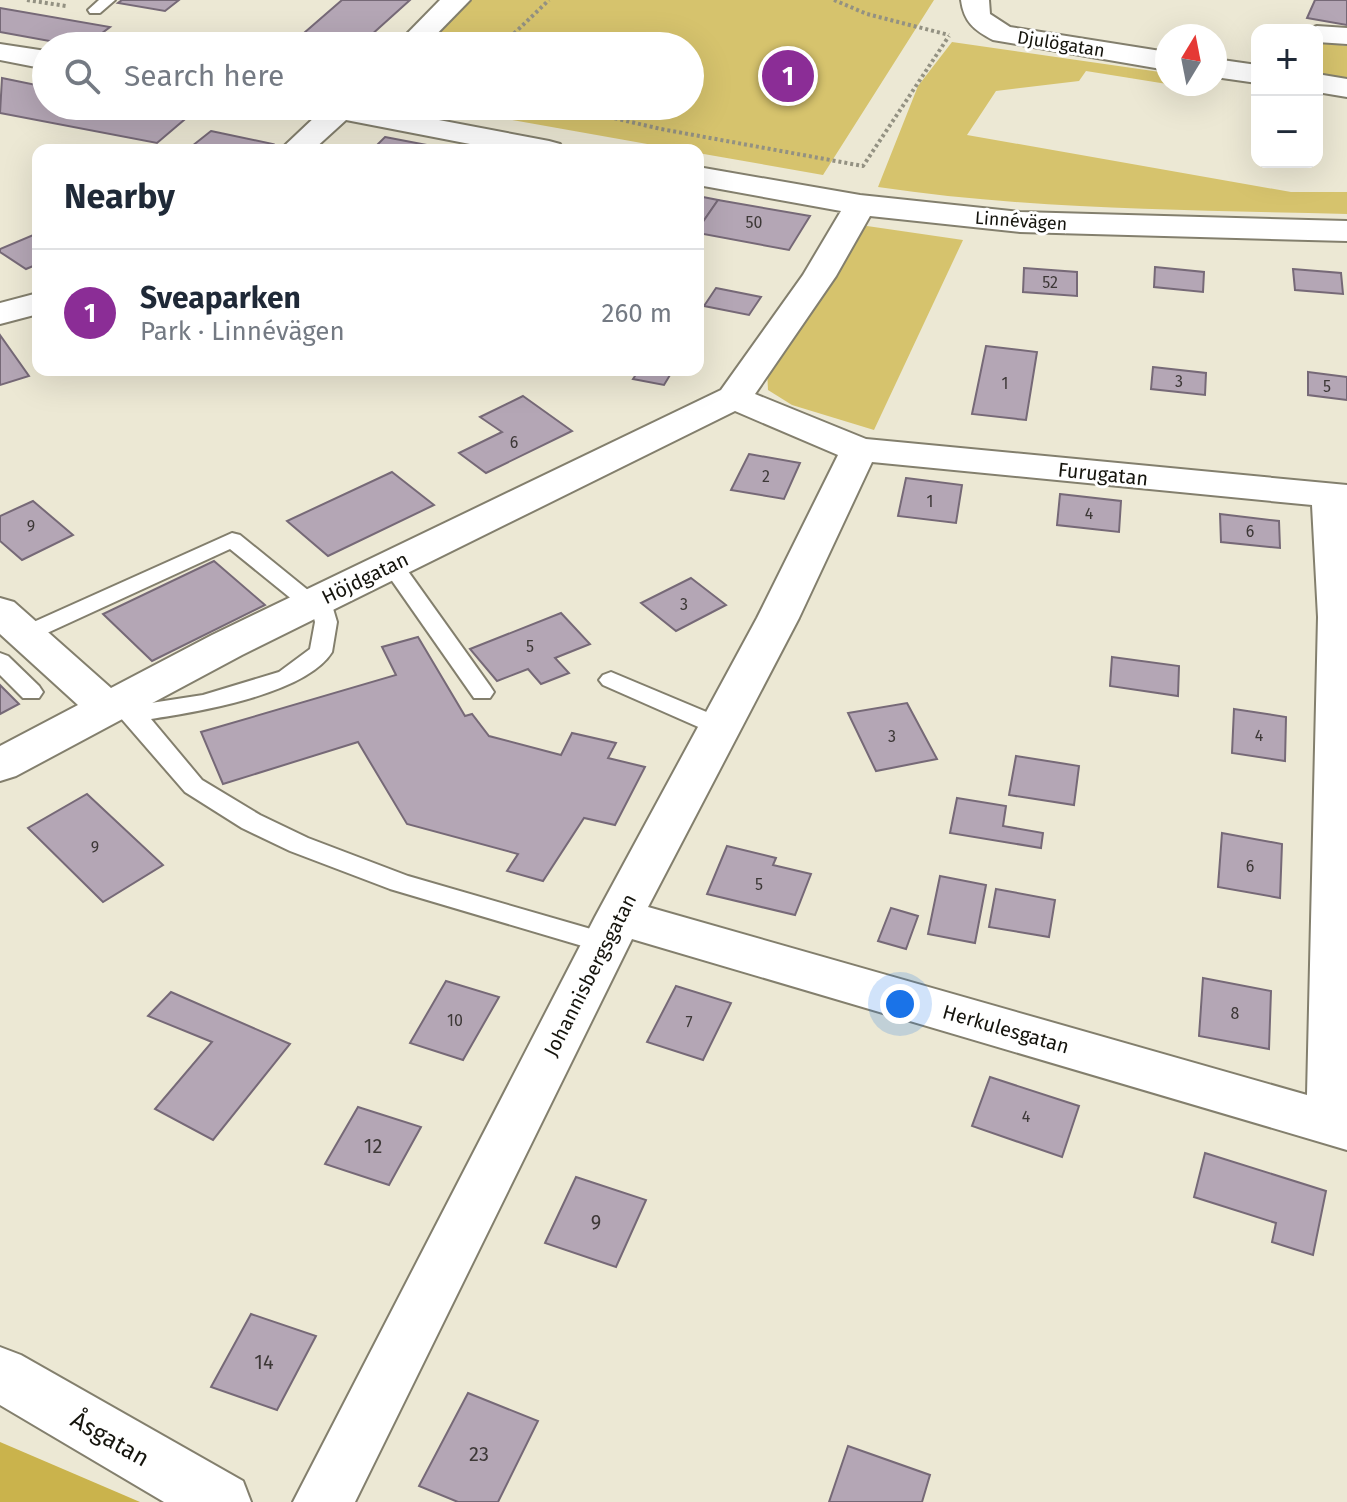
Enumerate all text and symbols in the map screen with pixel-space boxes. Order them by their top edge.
north arrow [1155,24,1227,96]
map controls [1251,24,1323,168]
button: + [1251,24,1323,96]
street label: Djulögatan [1016,26,1106,62]
search box [32,32,704,120]
pin: 1 [762,46,814,106]
icon: search [60,54,104,98]
text: Search here [124,58,284,94]
button: − [1251,96,1323,168]
text: Nearby [64,176,175,217]
street label: Linnévägen [974,207,1068,235]
house number: 50 [746,213,763,232]
house number: 52 [1042,273,1058,292]
text: Sveaparken [140,280,301,316]
text: 1 [84,298,96,329]
text: 260 m [602,298,672,329]
text: Park · Linnévägen [140,316,345,347]
house number: 3 [1175,372,1183,391]
house number: 1 [1002,374,1008,393]
house number: 5 [1323,377,1331,396]
house number: 6 [510,433,518,452]
street label: Furugatan [1057,457,1149,491]
house number: 2 [762,467,770,486]
house number: 1 [927,492,933,511]
house number: 4 [1085,504,1094,523]
house number: 9 [27,517,35,536]
house number: 6 [1246,522,1254,541]
street label: Höjdgatan [318,547,412,609]
house number: 3 [680,595,688,614]
house number: 5 [526,637,534,656]
house number: 4 [1255,726,1264,745]
house number: 3 [888,727,896,746]
house number: 9 [91,838,99,857]
house number: 6 [1246,857,1254,876]
house number: 5 [755,875,763,894]
street label: Johannisbergsgatan [539,890,641,1060]
your location [880,984,920,1024]
street label: Herkulesgatan [940,999,1072,1059]
house number: 8 [1231,1004,1240,1023]
house number: 10 [447,1011,463,1030]
house number: 7 [685,1013,693,1032]
house number: 4 [1022,1107,1031,1126]
house number: 12 [364,1134,382,1158]
house number: 9 [591,1210,601,1234]
house number: 14 [254,1350,274,1374]
street label: Åsgatan [66,1405,155,1473]
house number: 23 [469,1442,489,1466]

